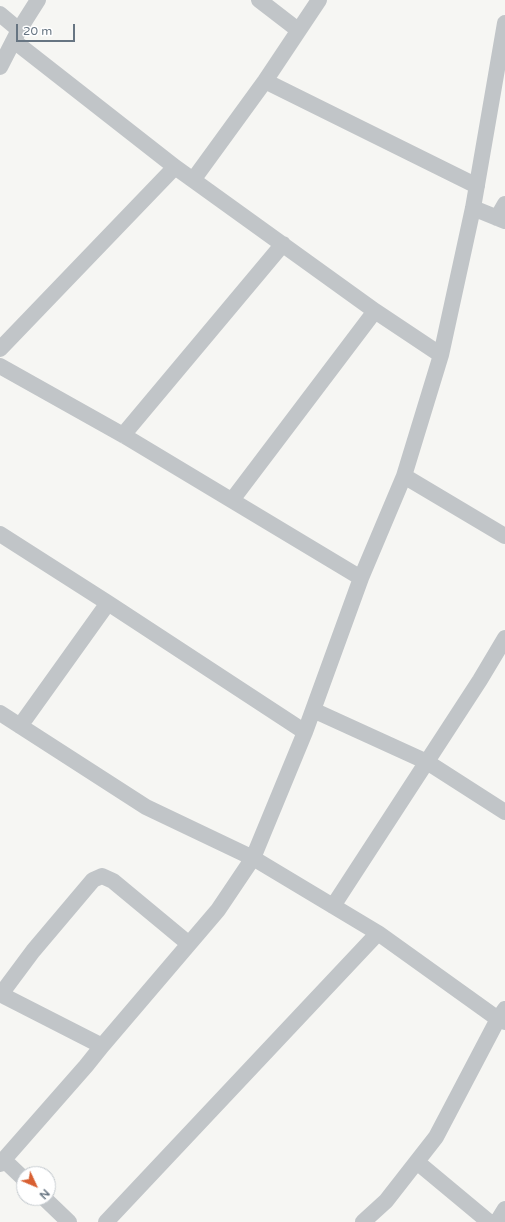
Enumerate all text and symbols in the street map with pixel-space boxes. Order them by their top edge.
scale bar [18,16,77,42]
text: 20 m [23,24,52,38]
north arrow [16,1166,56,1206]
text: N [37,1186,52,1202]

